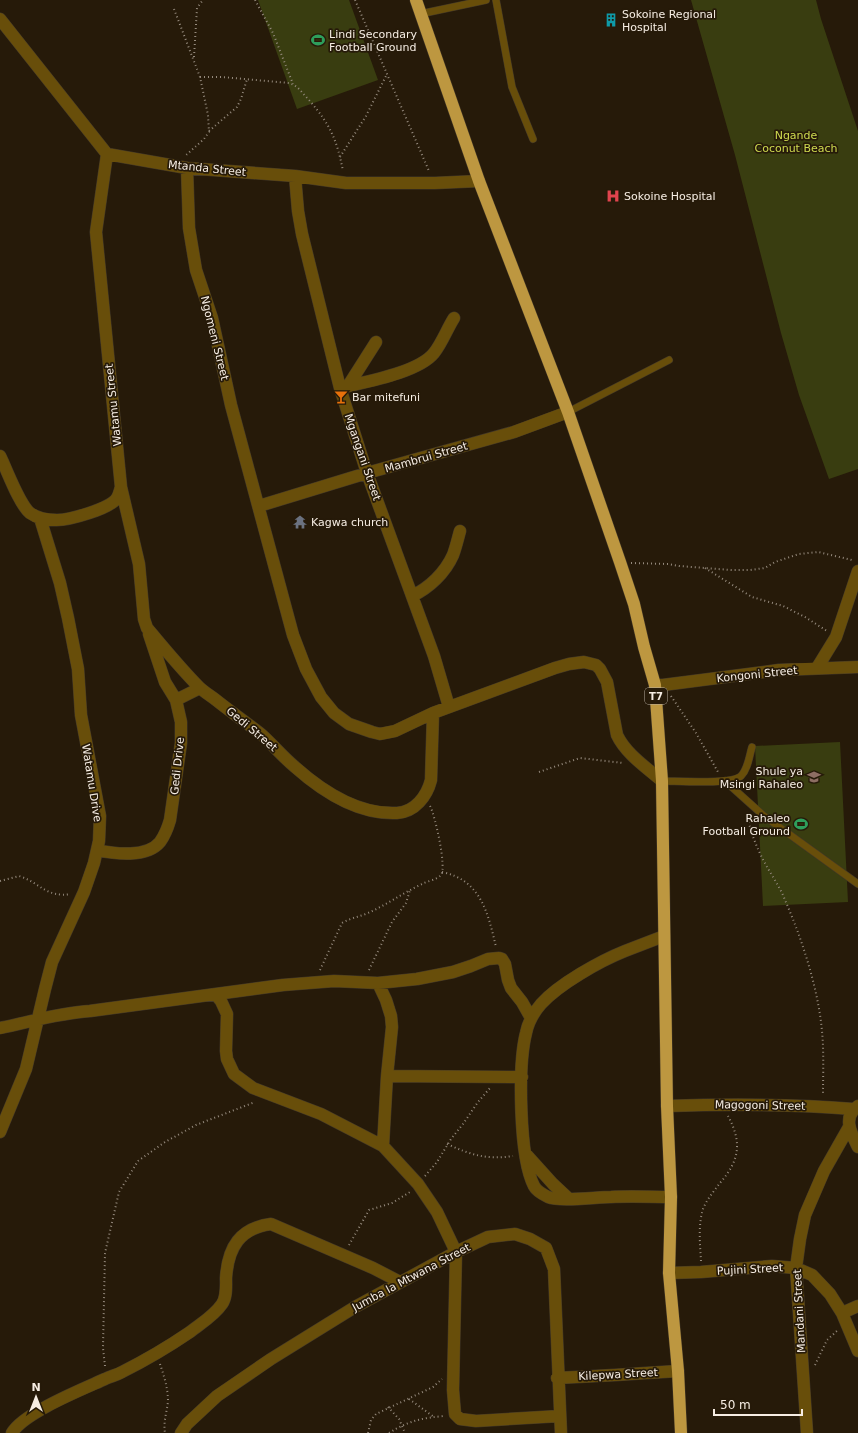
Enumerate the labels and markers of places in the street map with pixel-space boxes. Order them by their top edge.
place label: Sokoine Regional Hospital [622,8,716,34]
building icon: Sokoine Regional Hospital [603,12,619,28]
place label: Lindi Secondary Football Ground [329,28,417,54]
sports icon: Lindi Secondary Football Ground [310,32,326,48]
hospital icon: Sokoine Hospital [605,188,621,204]
place label: Sokoine Hospital [624,190,716,203]
bar icon: Bar mitefuni [333,389,349,405]
place label: Bar mitefuni [352,391,420,404]
temple icon: Kagwa church [292,514,308,530]
place label: Kagwa church [311,516,388,529]
place label: Shule ya Msingi Rahaleo [720,765,803,791]
school or university icon: Shule ya Msingi Rahaleo [806,769,822,785]
place label: Rahaleo Football Ground [702,812,790,838]
sports icon: Rahaleo Football Ground [793,816,809,832]

